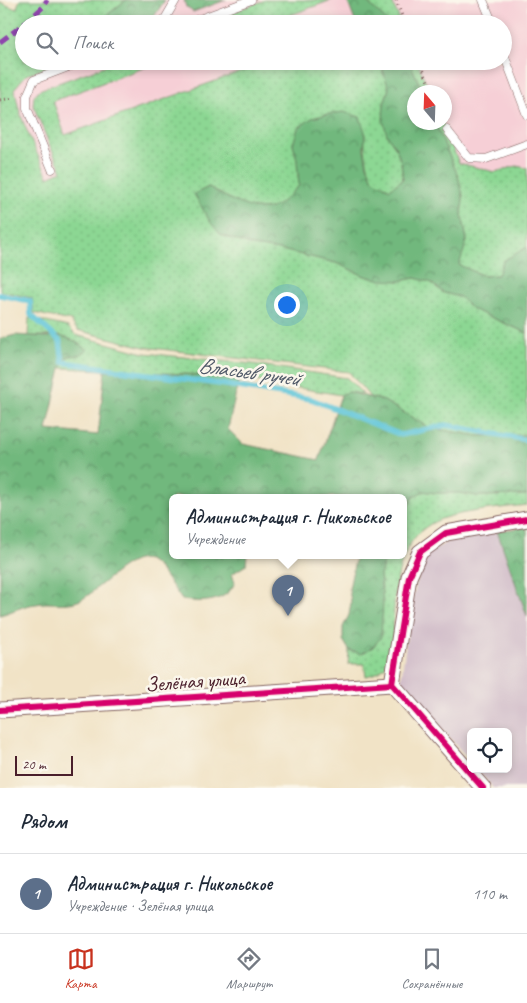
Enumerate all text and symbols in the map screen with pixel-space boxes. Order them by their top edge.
search box [15,15,512,70]
icon: search [33,29,61,57]
text: Поиск [73,31,113,55]
north arrow [407,85,452,130]
your location [274,292,300,318]
water label: Власьев ручей [197,351,306,394]
popup [169,494,407,559]
text: Администрация г. Никольское [186,505,390,529]
text: Учреждение [186,529,245,549]
pin: 1 [272,575,304,616]
street label: Зелёная улица [144,664,247,697]
map controls [467,728,512,773]
button: locate [467,728,512,773]
scale bar [15,753,72,776]
text: 20 m [22,756,46,773]
text: Рядом [20,808,67,834]
text: Администрация г. Никольское [67,872,272,896]
text: 1 [32,884,40,904]
text: 110 m [473,884,507,904]
text: Учреждение · Зелёная улица [67,896,213,916]
tab: Карта [65,945,97,992]
tab: Маршрут [226,945,272,992]
tab: Сохранённые [402,945,462,992]

